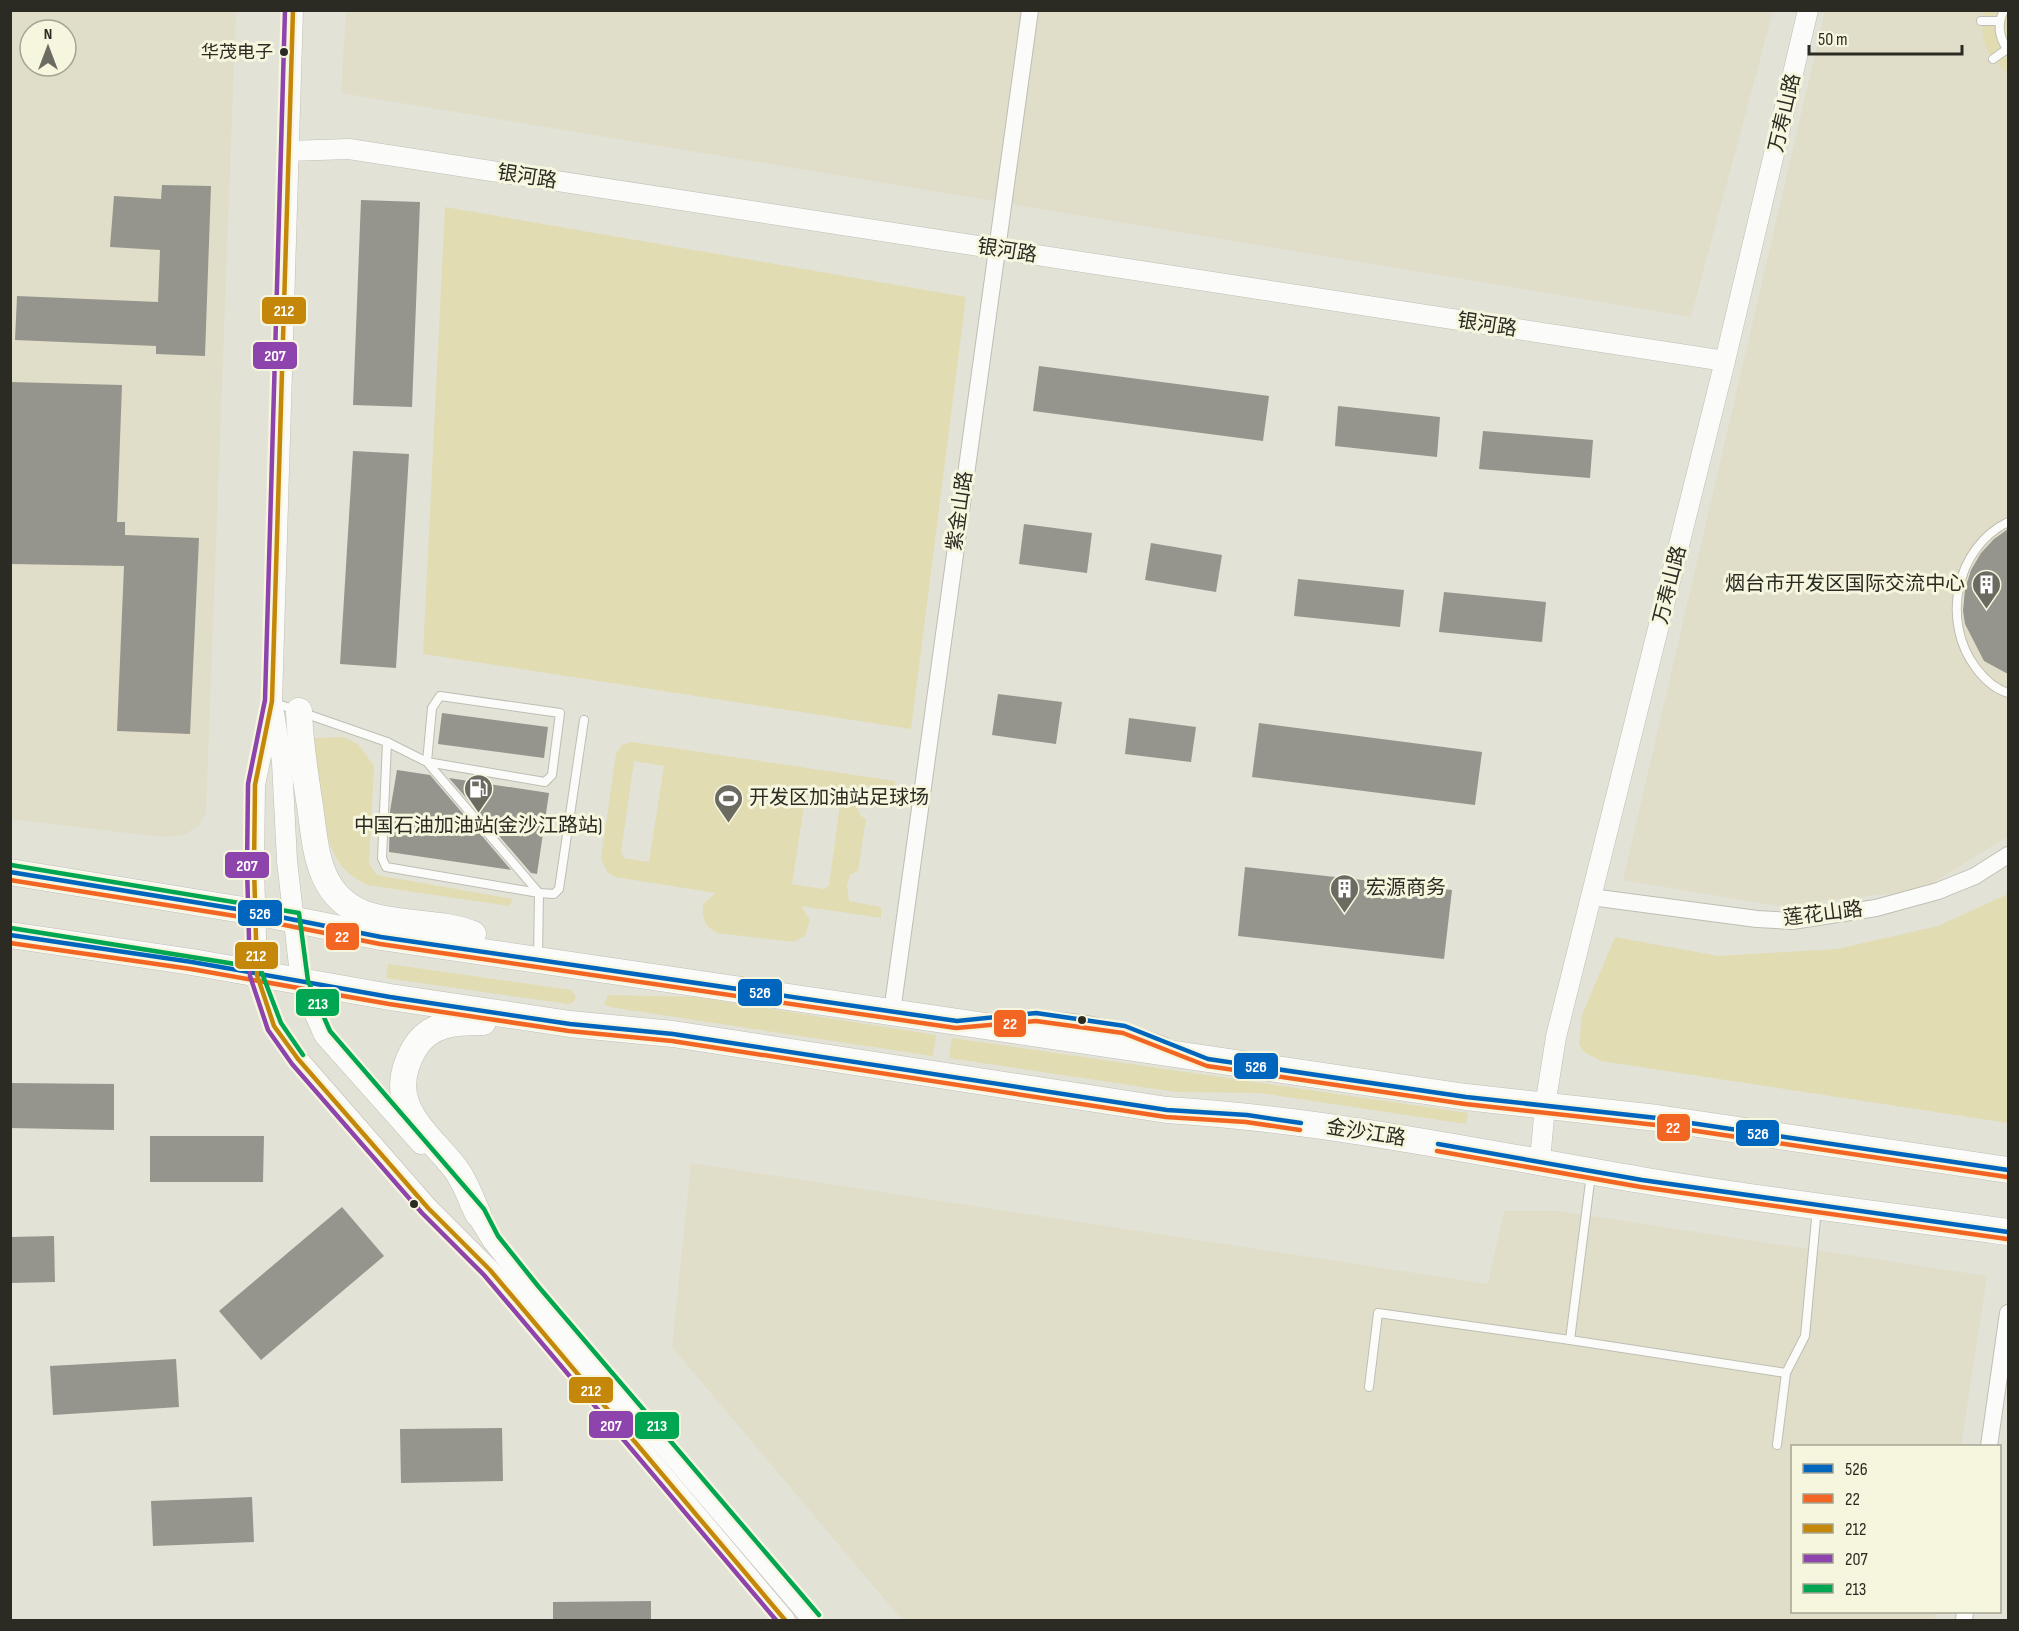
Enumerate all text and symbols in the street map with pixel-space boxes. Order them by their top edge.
north arrow [18,18,78,78]
scale bar [1809,18,1962,56]
text: N [44,25,52,44]
text: 50 m [1818,29,1848,50]
place label: 华茂电子 [201,42,273,63]
marker: 华茂电子 [278,46,290,58]
street label: 万寿山路 [1764,71,1806,155]
street label: 银河路 [495,160,559,194]
street label: 银河路 [975,234,1039,268]
line badge: 212 [261,296,307,325]
text: 212 [274,302,294,321]
street label: 银河路 [1455,308,1519,342]
line badge: 207 [252,341,298,370]
text: 207 [264,347,286,366]
street label: 紫金山路 [943,470,977,552]
street label: 万寿山路 [1649,543,1691,627]
building icon: 烟台市开发区国际交流中心 [1970,568,2002,610]
place label: 烟台市开发区国际交流中心 [1725,572,1965,596]
fuel station icon: 中国石油加油站(金沙江路站) [462,772,494,814]
sports icon: 开发区加油站足球场 [712,782,744,824]
place label: 开发区加油站足球场 [749,786,929,810]
place label: 中国石油加油站(金沙江路站) [354,814,602,838]
line badge: 207 [224,851,270,879]
text: 207 [236,857,258,876]
building icon: 宏源商务 [1329,872,1361,914]
place label: 宏源商务 [1366,876,1446,900]
street label: 莲花山路 [1782,897,1864,931]
line badge: 526 [237,899,283,927]
text: 526 [249,905,271,924]
line badge: 22 [325,922,360,951]
text: 22 [335,928,349,947]
line badge: 212 [234,941,279,970]
text: 212 [246,947,266,966]
line badge: 526 [737,978,783,1007]
text: 526 [749,984,771,1003]
line badge: 213 [295,988,340,1017]
text: 213 [308,995,328,1014]
line badge: 22 [993,1009,1027,1038]
unlabelled marker [1076,1014,1088,1026]
text: 22 [1003,1015,1017,1034]
line badge: 526 [1233,1052,1279,1080]
text: 526 [1245,1058,1267,1077]
line badge: 22 [1656,1113,1691,1142]
street label: 金沙江路 [1325,1115,1407,1151]
text: 22 [1666,1119,1680,1138]
line badge: 526 [1735,1119,1780,1147]
text: 526 [1747,1125,1769,1144]
unlabelled marker [408,1198,420,1210]
line badge: 212 [568,1376,614,1404]
text: 212 [581,1382,601,1401]
line badge: 207 [588,1410,634,1439]
line badge: 213 [634,1411,680,1440]
text: 207 [600,1417,622,1436]
text: 213 [647,1417,667,1436]
legend [1791,1445,2001,1613]
text: 526 [1845,1459,1868,1480]
text: 22 [1845,1489,1860,1510]
text: 212 [1845,1519,1866,1540]
text: 207 [1845,1549,1868,1570]
text: 213 [1845,1579,1866,1600]

